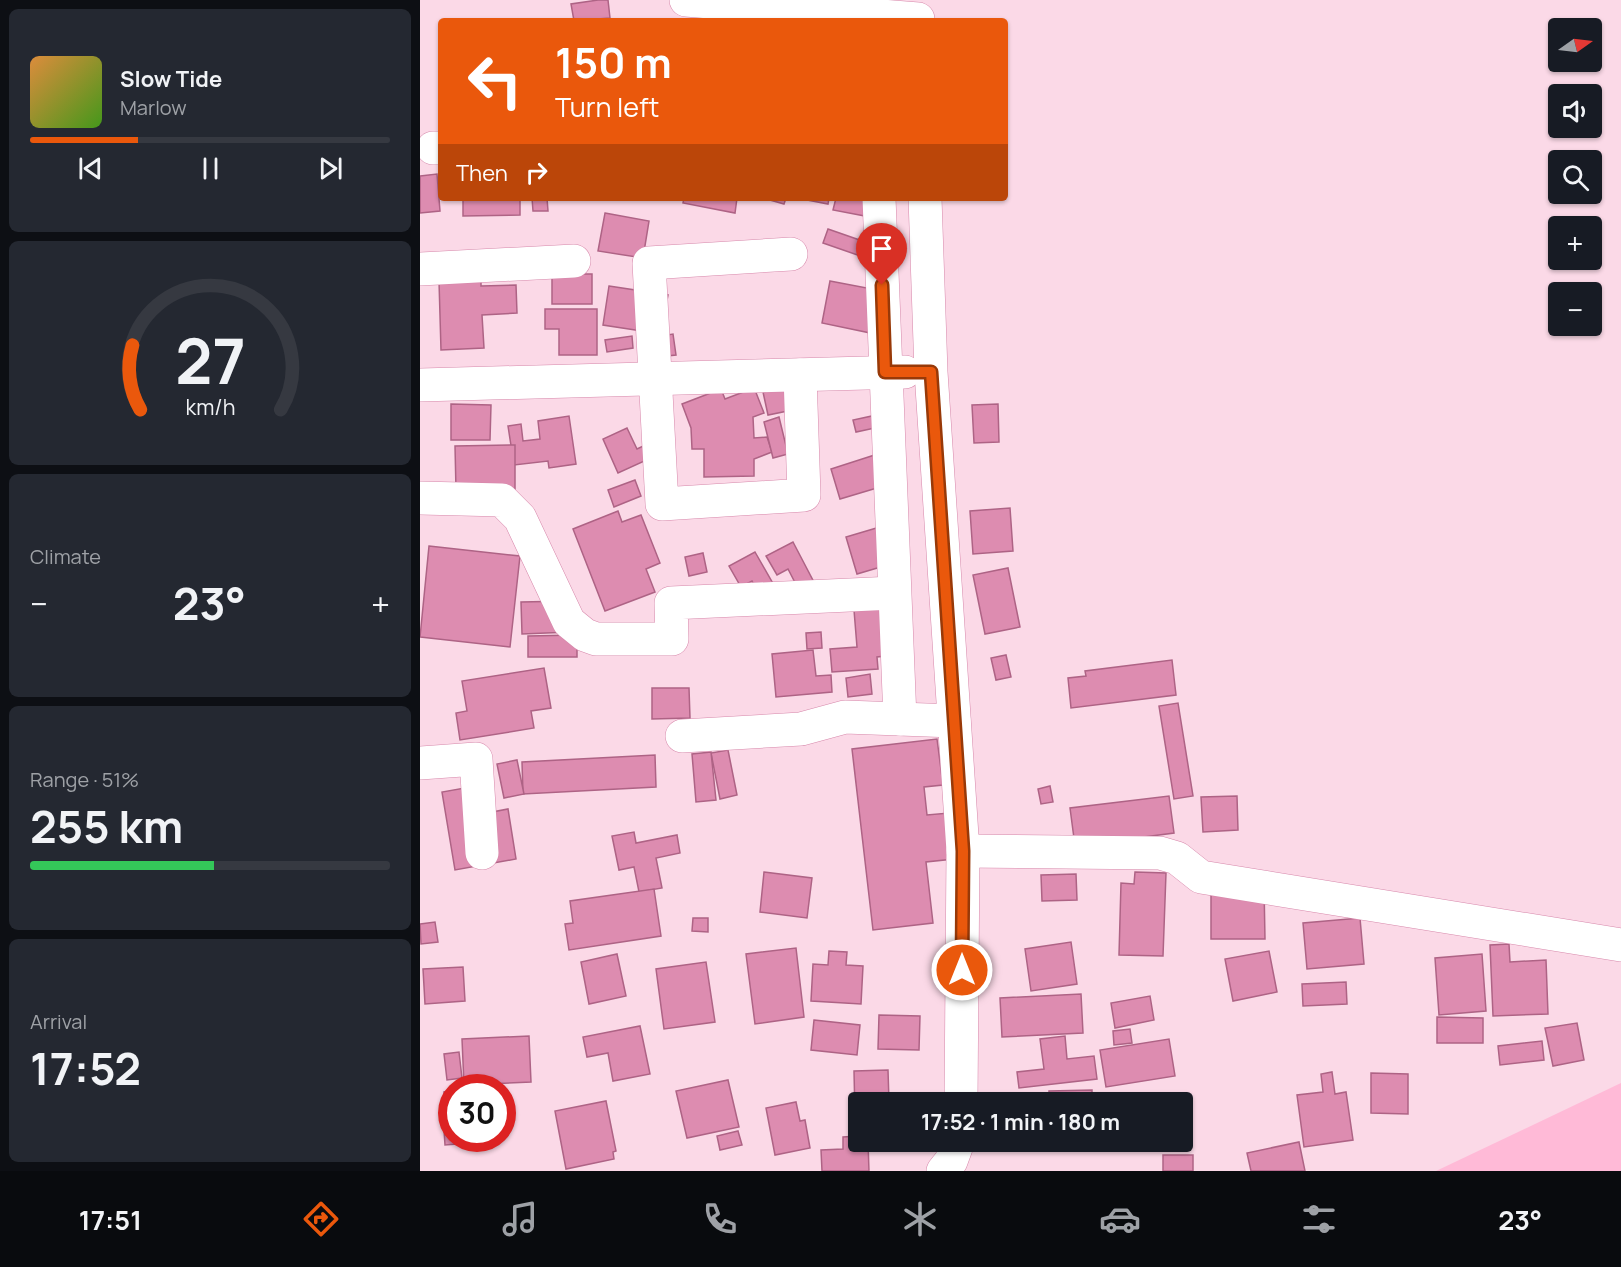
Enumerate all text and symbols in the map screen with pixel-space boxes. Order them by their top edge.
north arrow [1548,18,1602,72]
map controls [1548,18,1602,336]
text: 150 m [555,33,672,91]
icon: left [456,42,534,120]
text: Slow Tide [120,64,222,94]
button: sound [1548,84,1602,138]
text: Turn left [555,88,659,125]
text: Marlow [120,94,187,121]
button: search [1548,150,1602,204]
icon: previous [74,152,107,185]
icon: pause [194,152,227,185]
icon: next [314,152,347,185]
icon: right [520,156,553,189]
text: Then [456,158,508,188]
button: + [1548,216,1602,270]
pin [856,223,907,285]
icon: arrive [865,232,898,265]
button: − [1548,282,1602,336]
text: 27 [175,317,245,403]
text: km/h [185,393,235,422]
text: Climate [30,543,101,570]
text: 23° [173,572,246,634]
text: − [30,581,48,626]
text: + [371,581,390,626]
text: Range · 51% [30,766,139,793]
text: 255 km [30,795,183,857]
position arrow [930,938,994,1002]
text: Arrival [30,1008,87,1035]
text: 17:52 [30,1037,141,1099]
speed limit sign: 30 [438,1074,516,1152]
text: 17:52 · 1 min · 180 m [921,1107,1120,1137]
icon: directions [300,1198,342,1240]
icon: music [499,1198,541,1240]
icon: phone [699,1198,741,1240]
icon: climate [899,1198,941,1240]
icon: car [1099,1198,1141,1240]
icon: filters [1298,1198,1340,1240]
text: 17:51 [79,1201,142,1238]
text: 23° [1498,1201,1542,1238]

